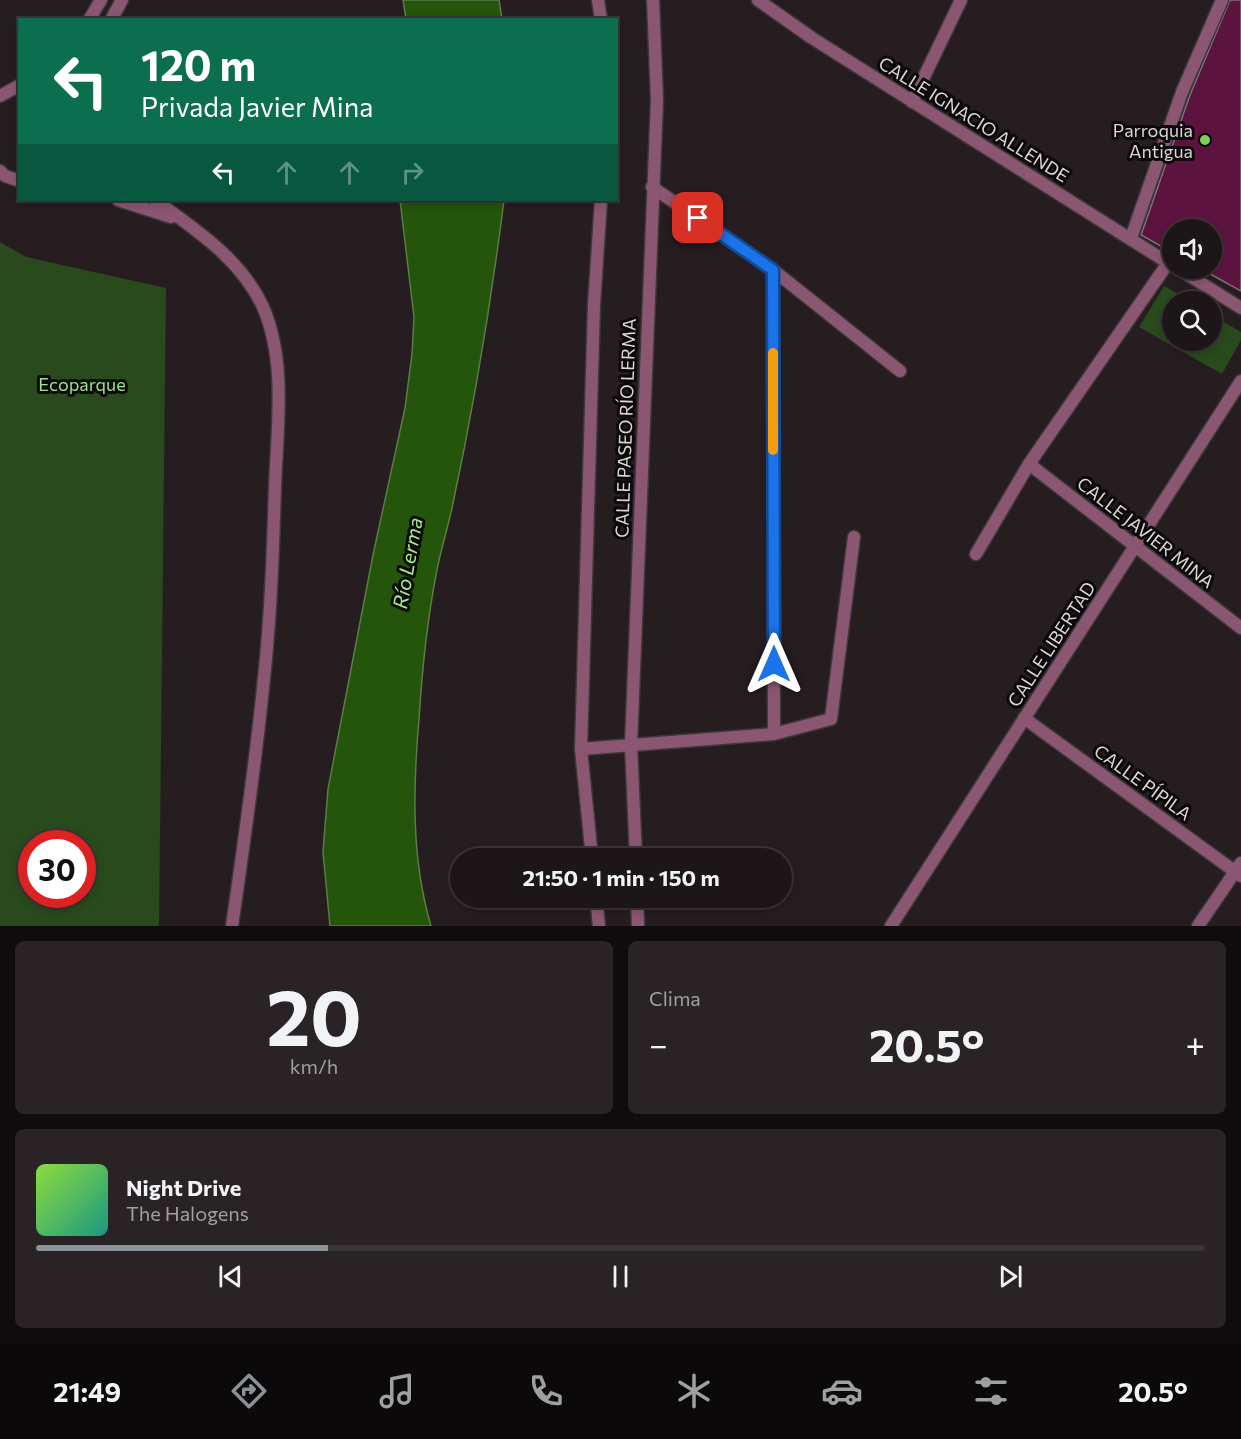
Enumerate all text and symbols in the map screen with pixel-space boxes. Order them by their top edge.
text: 120 m [141,38,256,90]
icon: left [42,42,120,120]
street label: CALLE IGNACIO ALLENDE [875,51,1073,187]
text: Privada Javier Mina [141,90,373,123]
place label: Parroquia Antigua [1113,119,1193,162]
marker: Parroquia Antigua [1198,133,1212,147]
icon: left [207,156,240,189]
icon: ahead [270,156,303,189]
icon: ahead [333,156,366,189]
icon: right [396,156,429,189]
pin [672,192,723,243]
icon: arrive [681,201,714,234]
map controls [1162,219,1222,351]
button: sound [1162,219,1222,279]
button: search [1162,291,1222,351]
street label: CALLE PASEO RÍO LERMA [610,318,640,538]
park label: Ecoparque [38,373,126,395]
street label: CALLE JAVIER MINA [1073,472,1219,592]
water label: Río Lerma [387,515,427,611]
street label: CALLE LIBERTAD [1002,577,1100,711]
position arrow [742,632,806,696]
street label: CALLE PÍPILA [1090,739,1196,825]
speed limit sign: 30 [18,830,96,908]
text: 21:50 · 1 min · 150 m [522,864,720,891]
text: 20 [266,967,362,1062]
text: Clima [649,986,701,1010]
text: 20.5° [869,1016,984,1071]
text: − [649,1023,668,1064]
text: + [1186,1023,1205,1064]
text: km/h [290,1054,338,1078]
text: Night Drive [126,1174,241,1201]
text: The Halogens [126,1201,249,1225]
icon: previous [214,1260,247,1293]
icon: pause [604,1260,637,1293]
icon: next [994,1260,1027,1293]
icon: directions [228,1370,270,1412]
icon: music [376,1370,418,1412]
icon: phone [525,1370,567,1412]
icon: climate [673,1370,715,1412]
icon: car [821,1370,863,1412]
icon: filters [970,1370,1012,1412]
text: 21:49 [53,1375,121,1408]
text: 20.5° [1118,1375,1188,1408]

